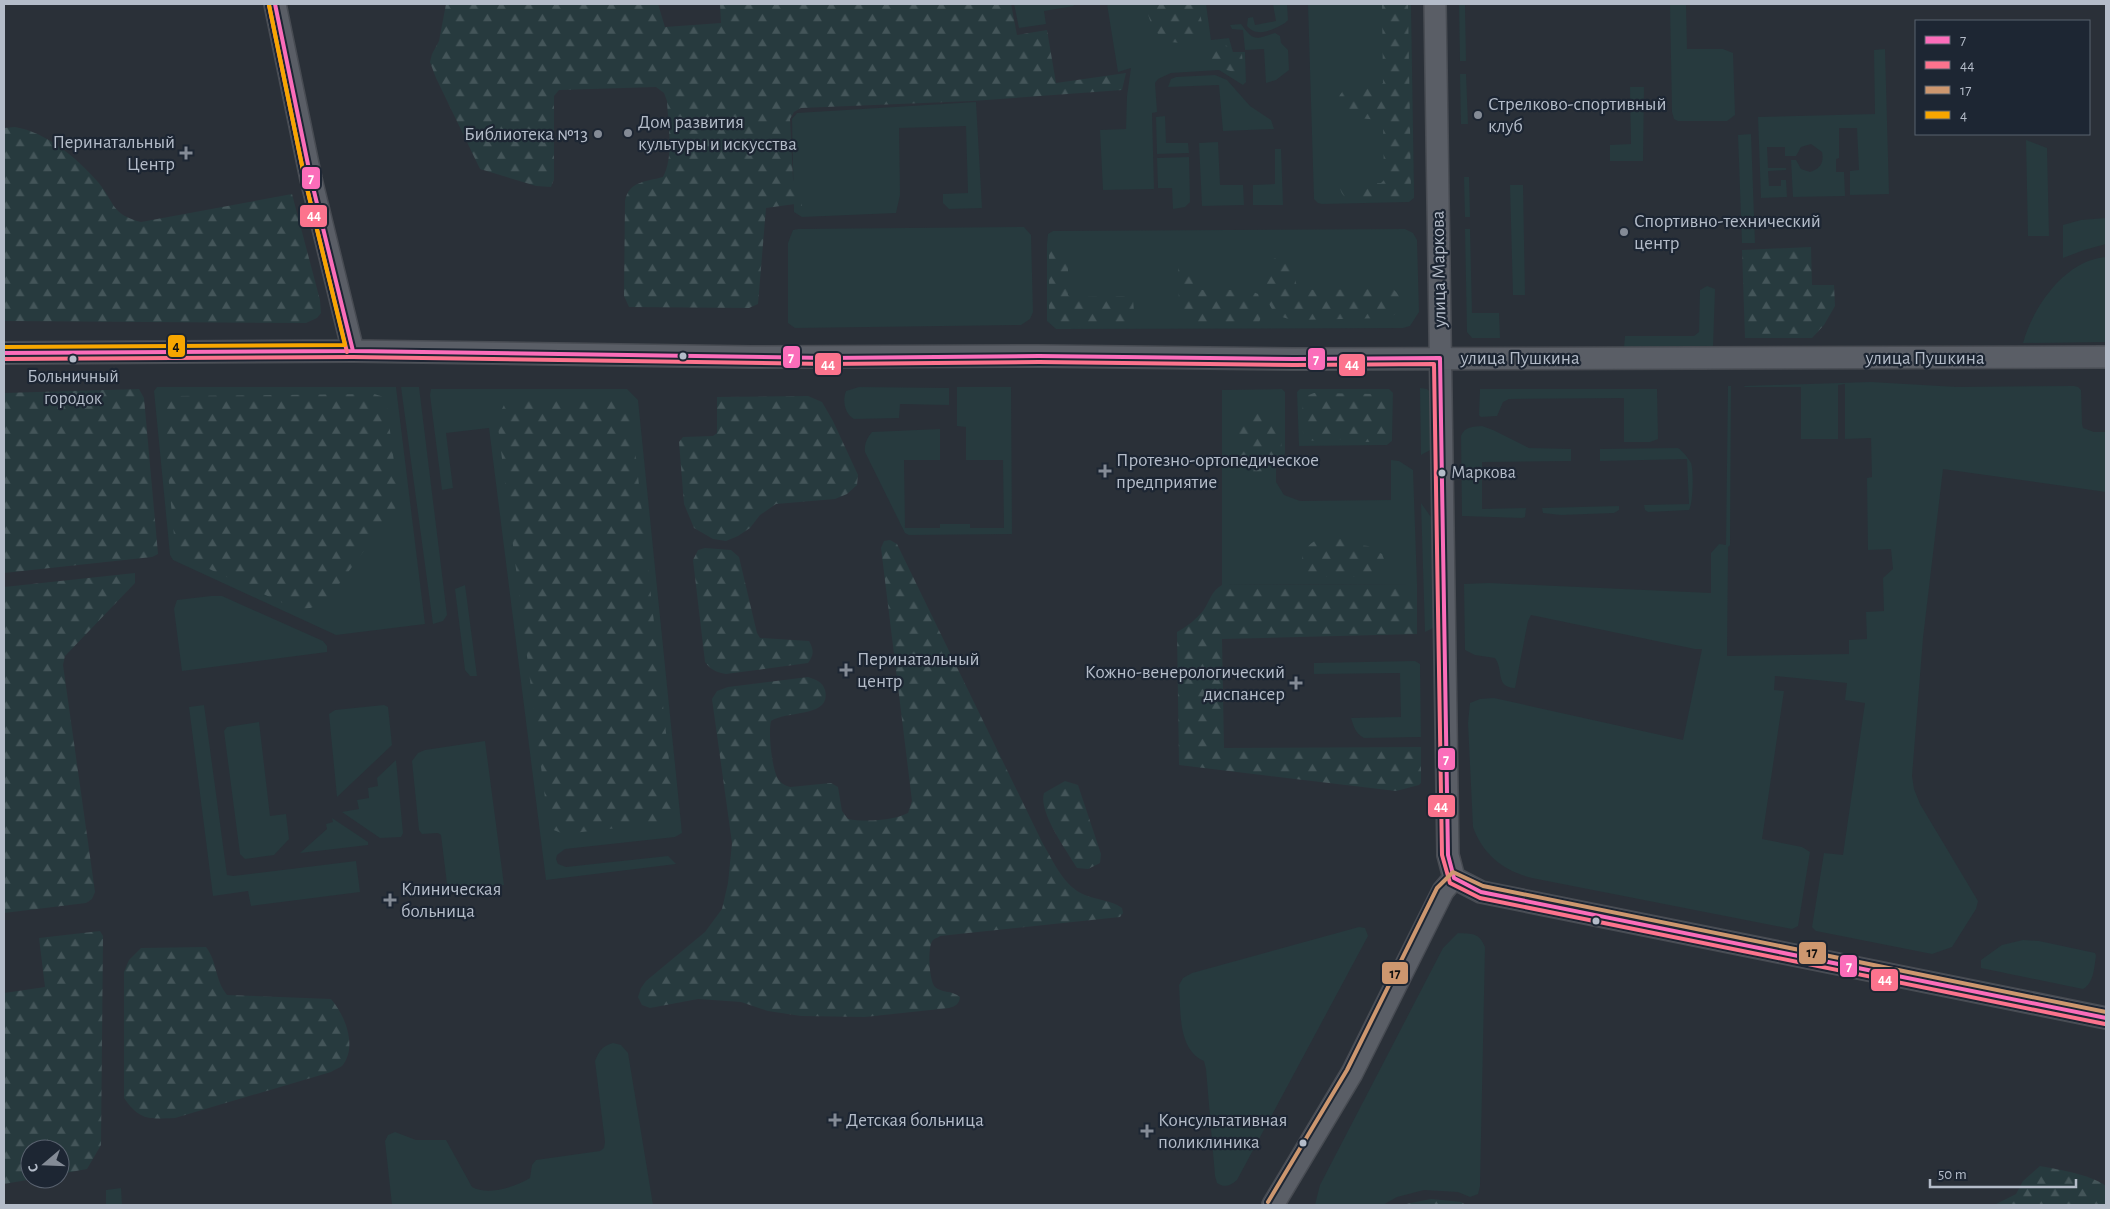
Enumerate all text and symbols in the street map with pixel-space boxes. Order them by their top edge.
legend [1915,20,2090,135]
text: 7 [1960,33,1966,48]
text: 44 [1960,58,1974,73]
text: 17 [1960,83,1971,98]
place label: Стрелково-спортивный клуб [1488,95,1666,136]
text: 4 [1960,108,1967,123]
marker: Стрелково-спортивный клуб [1472,109,1484,121]
place label: Дом развития культуры и искусства [638,113,797,154]
place label: Библиотека №13 [464,125,588,144]
marker: Дом развития культуры и искусства [622,127,634,139]
marker: Библиотека №13 [592,128,604,140]
place label: Перинатальный Центр [52,133,175,174]
marker: Перинатальный Центр [179,146,193,160]
line badge: 7 [301,166,321,190]
text: 7 [308,172,314,186]
line badge: 44 [299,204,328,228]
text: 44 [307,209,321,223]
street label: улица Маркова [1428,210,1450,329]
place label: Спортивно-технический центр [1634,212,1821,253]
marker: Спортивно-технический центр [1618,226,1630,238]
line badge: 4 [167,334,186,358]
text: 4 [172,340,180,354]
line badge: 7 [782,345,801,369]
line badge: 7 [1307,347,1326,371]
street label: улица Пушкина [1459,349,1580,368]
street label: улица Пушкина [1864,349,1985,368]
unlabelled marker [678,351,688,361]
text: 7 [788,351,794,365]
line badge: 44 [814,352,842,376]
text: 7 [1313,353,1319,367]
line badge: 44 [1338,353,1366,377]
marker: Больничный городок [68,354,78,364]
text: 44 [821,358,835,372]
text: 44 [1345,358,1359,372]
place label: Больничный городок [27,368,119,408]
place label: Протезно-ортопедическое предприятие [1116,451,1319,492]
marker: Протезно-ортопедическое предприятие [1098,464,1112,478]
place label: Маркова [1451,464,1516,482]
marker: Маркова [1437,468,1447,478]
place label: Перинатальный центр [857,650,980,691]
marker: Перинатальный центр [839,663,853,677]
place label: Кожно-венерологический диспансер [1085,663,1285,704]
marker: Кожно-венерологический диспансер [1289,676,1303,690]
line badge: 7 [1437,747,1456,771]
text: 7 [1443,753,1449,767]
line badge: 44 [1427,794,1456,818]
text: 44 [1434,800,1448,814]
place label: Клиническая больница [401,880,501,921]
marker: Клиническая больница [383,893,397,907]
unlabelled marker [1591,916,1601,926]
line badge: 17 [1798,941,1827,965]
text: 17 [1806,946,1818,960]
line badge: 7 [1839,954,1858,978]
text: 7 [1846,960,1852,974]
line badge: 17 [1381,961,1409,985]
text: 17 [1389,967,1401,981]
line badge: 44 [1870,968,1899,992]
text: 44 [1878,973,1892,987]
place label: Детская больница [846,1111,984,1130]
place label: Консультативная поликлиника [1158,1111,1287,1152]
marker: Детская больница [828,1113,842,1127]
marker: Консультативная поликлиника [1140,1124,1154,1138]
unlabelled marker [1298,1138,1308,1148]
north arrow [20,1139,70,1189]
scale bar [1930,1156,2076,1188]
text: С [26,1162,42,1174]
text: 50 m [1938,1167,1967,1182]

